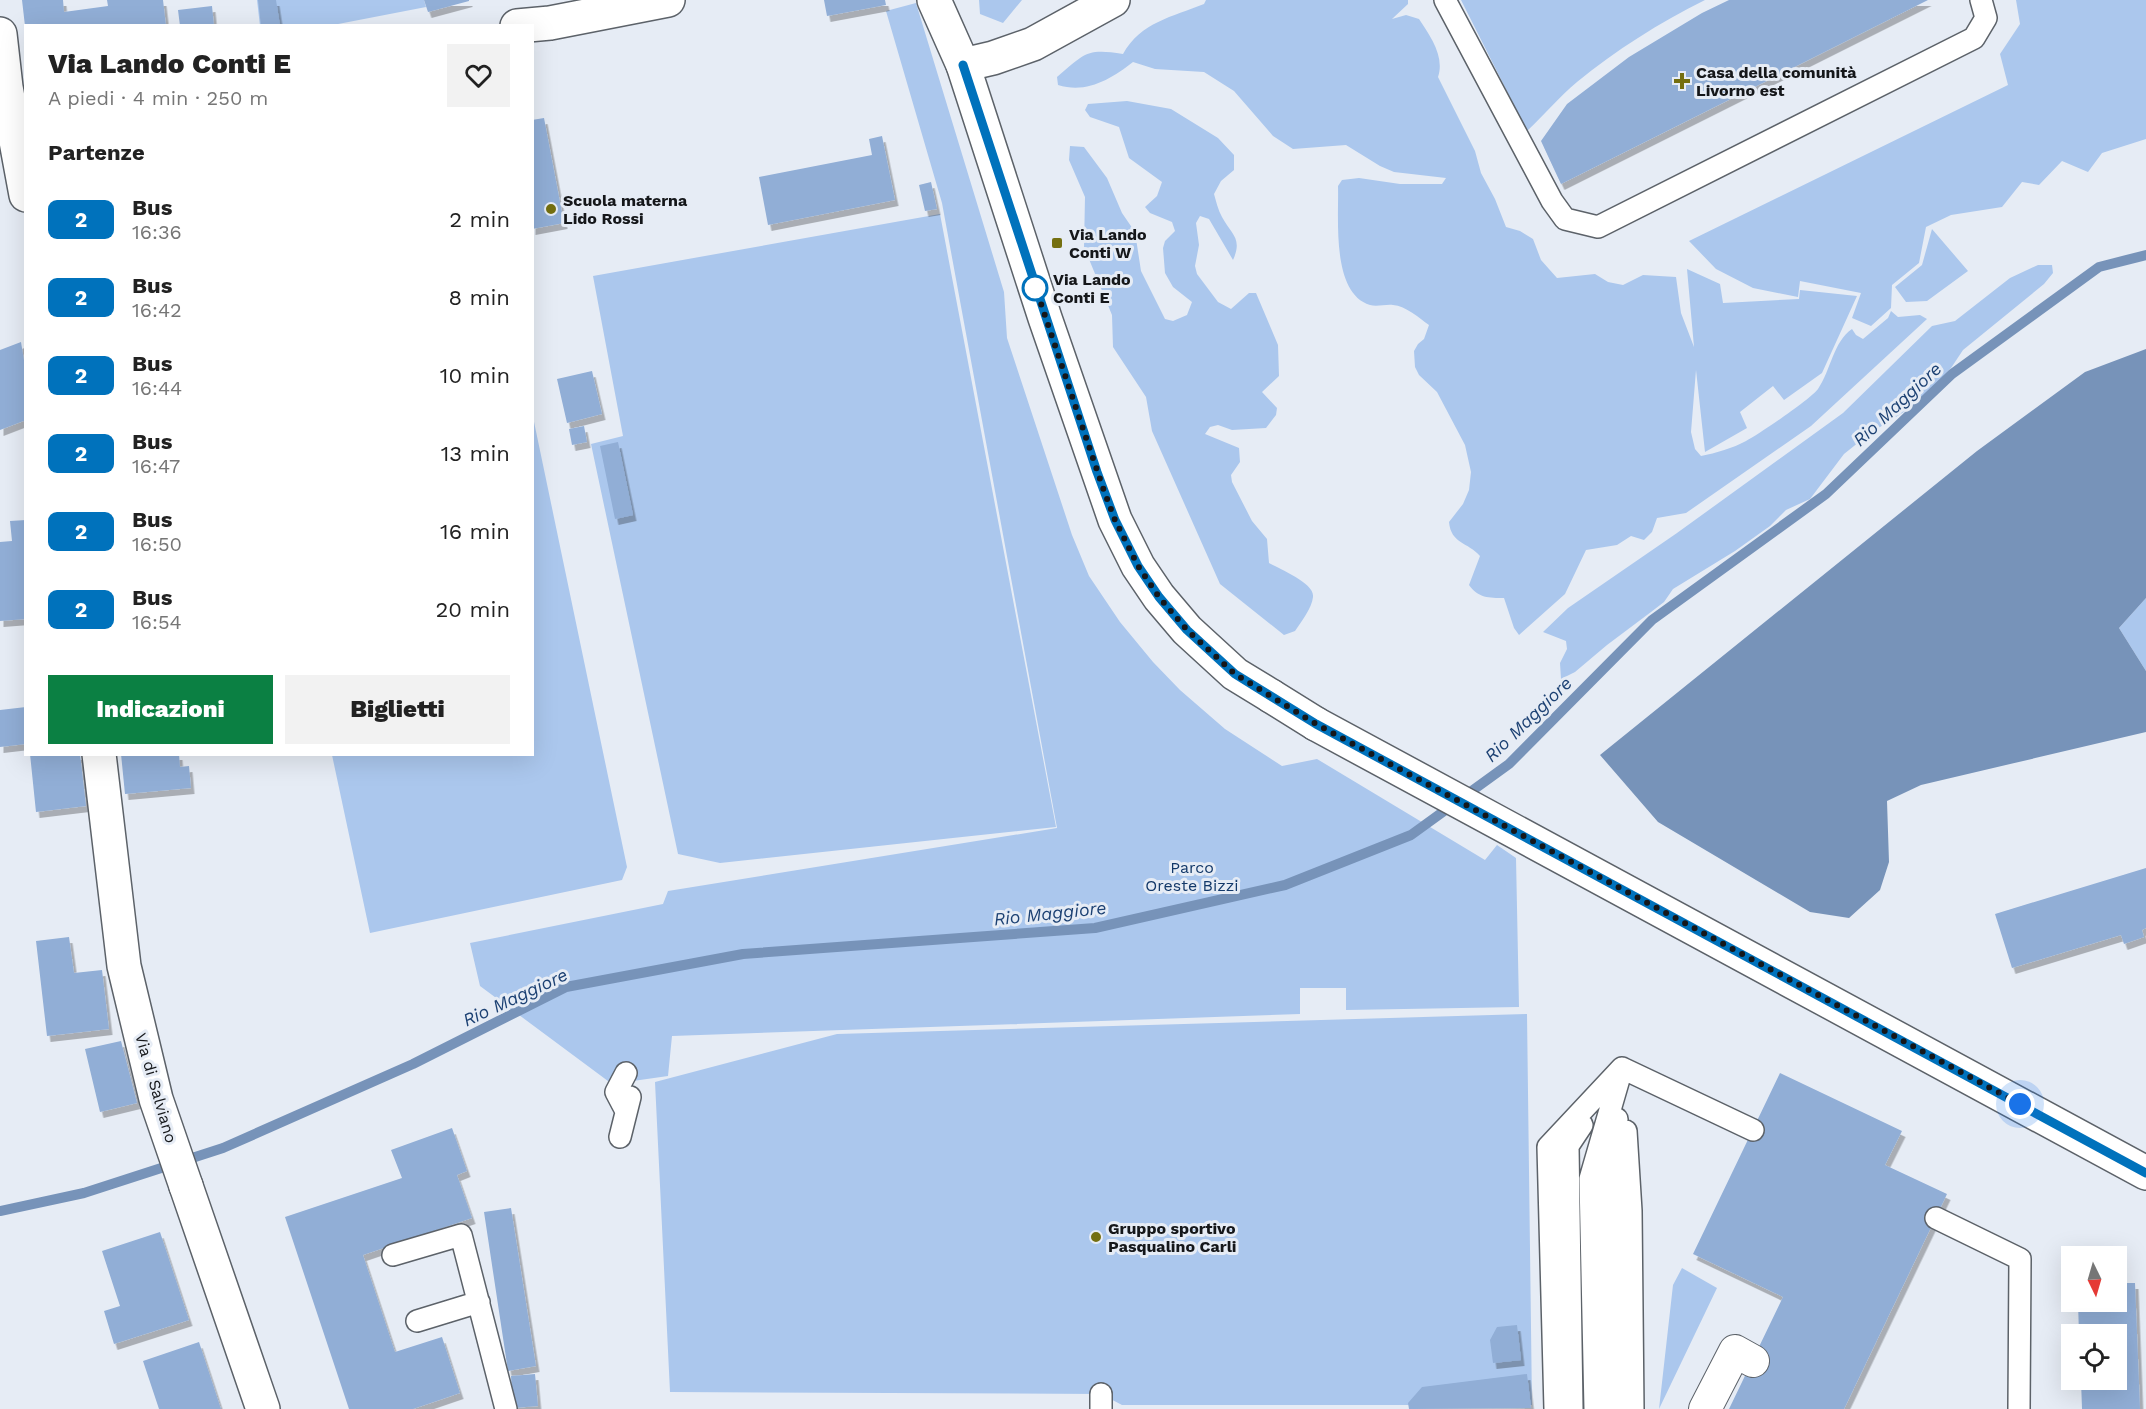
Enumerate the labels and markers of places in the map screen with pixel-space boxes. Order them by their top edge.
place label: Casa della comunità Livorno est [1696,63,1857,100]
marker: Casa della comunità Livorno est [1673,72,1691,90]
place label: Scuola materna Lido Rossi [563,191,688,228]
marker: Scuola materna Lido Rossi [544,202,558,216]
place label: Via Lando Conti W [1069,225,1147,262]
marker: Via Lando Conti W [1050,236,1064,250]
place label: Via Lando Conti E [1053,270,1131,307]
marker: Via Lando Conti E [1022,275,1048,301]
place label: Gruppo sportivo Pasqualino Carli [1108,1219,1237,1256]
marker: Gruppo sportivo Pasqualino Carli [1089,1230,1103,1244]

